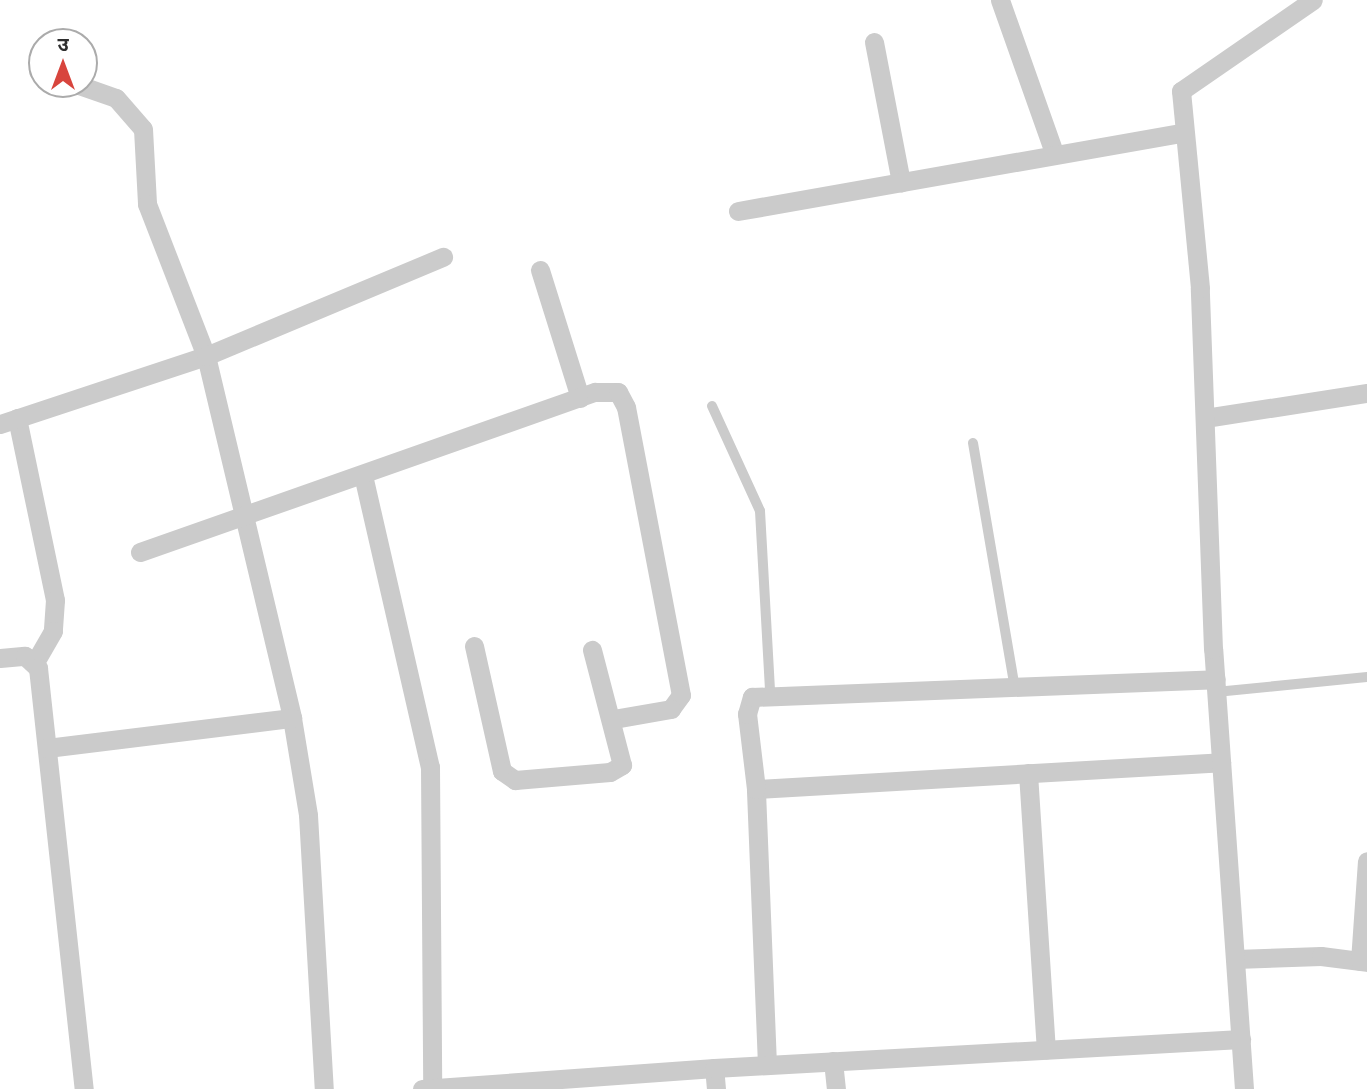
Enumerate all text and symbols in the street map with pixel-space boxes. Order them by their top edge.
north arrow [28,28,98,98]
text: उ [57,33,69,55]

